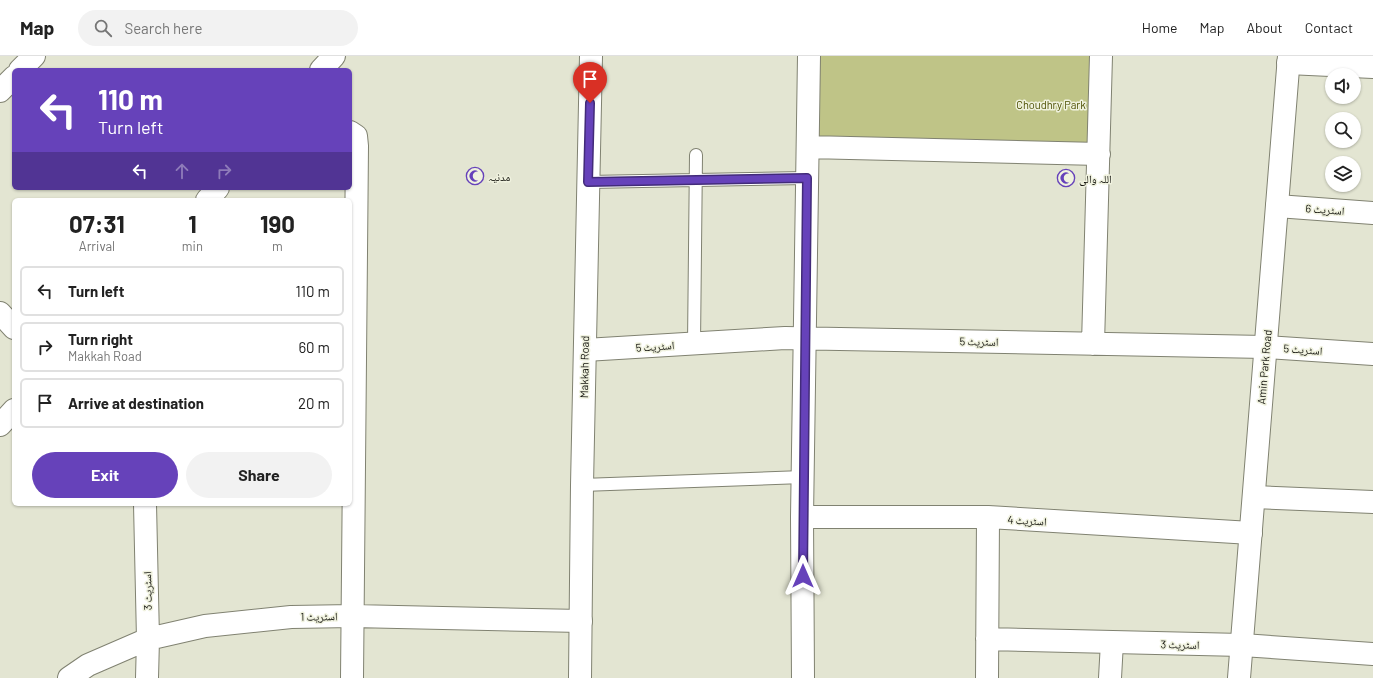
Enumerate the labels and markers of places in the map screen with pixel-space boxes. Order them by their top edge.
pin [573,62,607,103]
mosque icon: مدنیہ [465,166,485,186]
mosque icon: اللہ والی [1056,168,1076,188]
place label: مدنیہ [488,170,510,183]
place label: اللہ والی [1079,172,1112,186]

